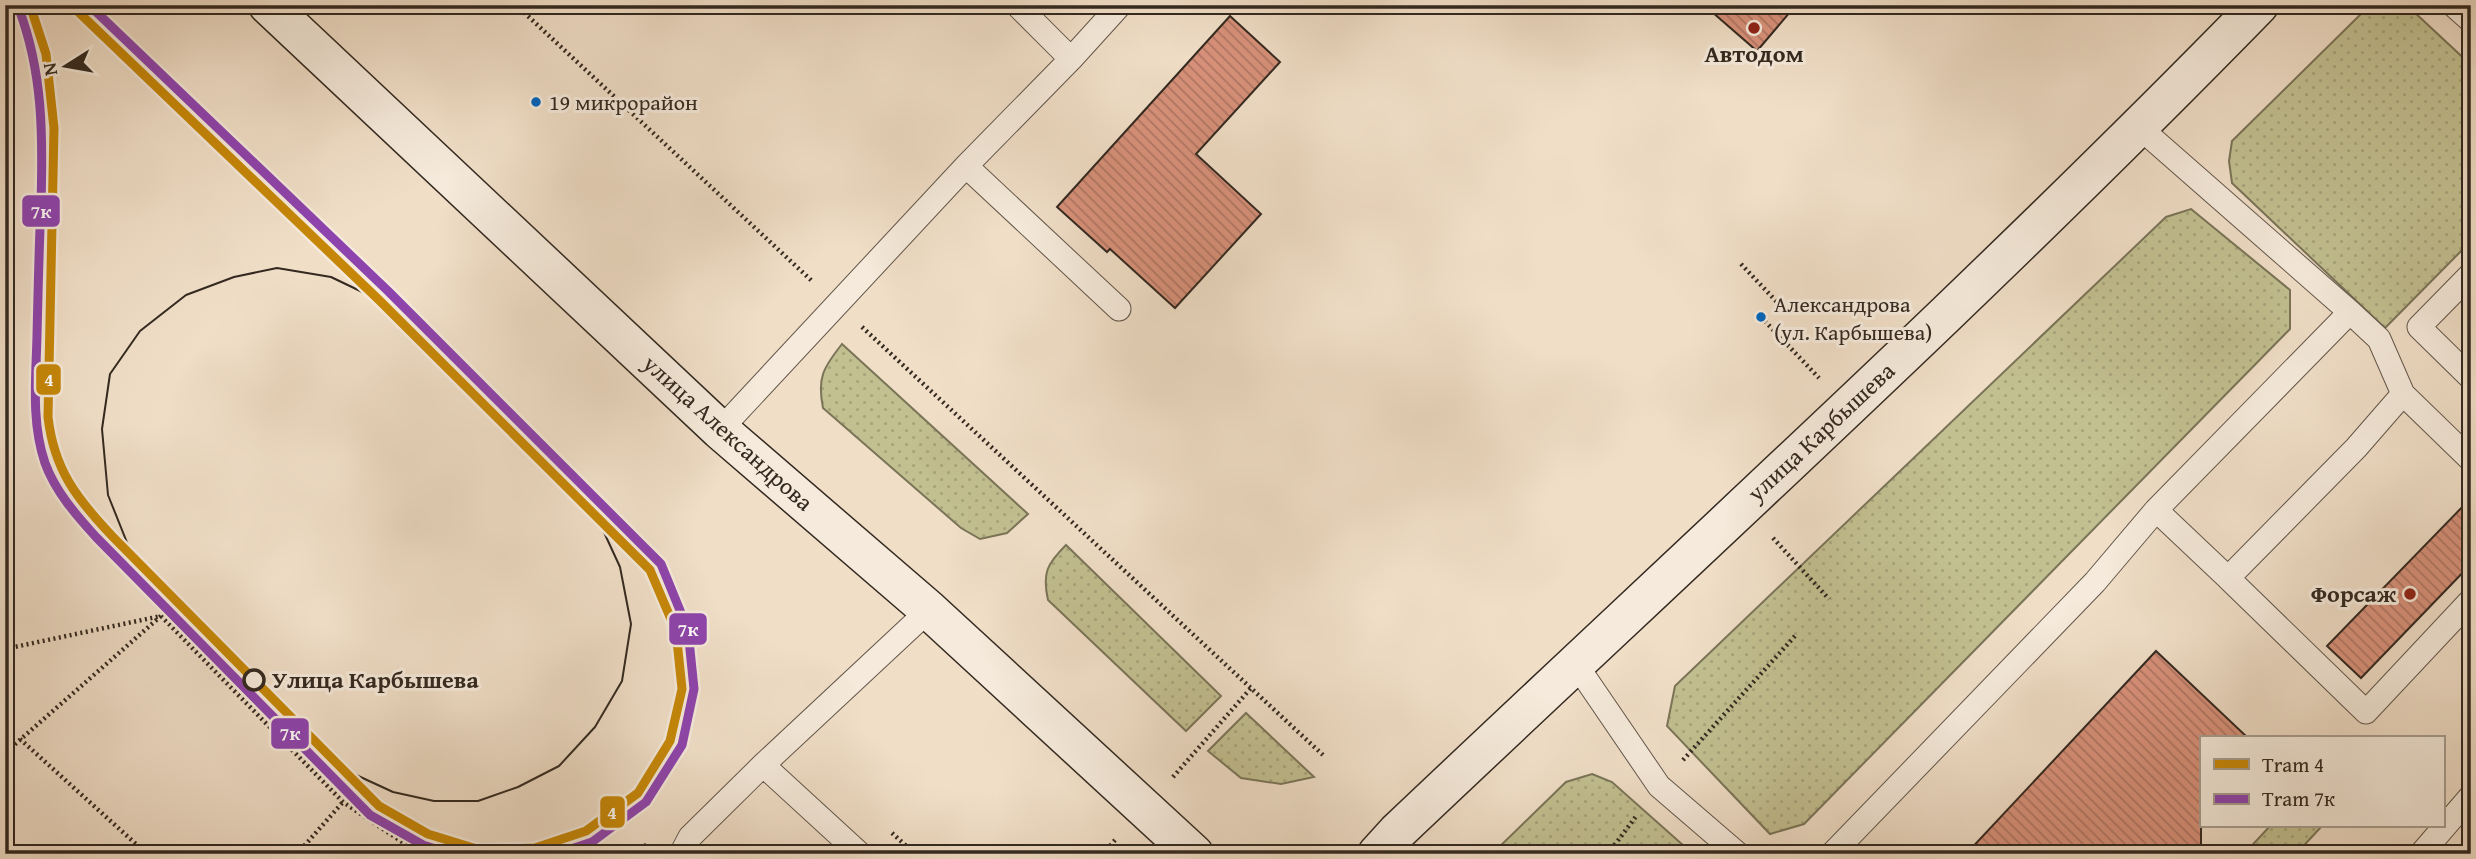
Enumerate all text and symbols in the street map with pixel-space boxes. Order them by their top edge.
marker: Автодом [1746,20,1762,36]
north arrow [32,32,102,102]
place label: Автодом [1704,36,1804,71]
text: N [34,60,64,78]
place label: 19 микрорайон [549,86,698,118]
marker: 19 микрорайон [529,95,543,109]
line badge: 7к [21,194,61,228]
text: 7к [31,197,51,225]
place label: Александрова (ул. Карбышева) [1774,288,1932,348]
marker: Александрова (ул. Карбышева) [1754,310,1768,324]
street label: улица Александрова [635,346,822,519]
street label: улица Карбышева [1738,353,1903,510]
line badge: 4 [35,363,62,396]
text: 4 [44,365,54,393]
place label: Форсаж [2311,576,2397,611]
marker: Форсаж [2402,586,2418,602]
line badge: 7к [668,612,708,646]
text: 7к [678,615,698,643]
place label: Улица Карбышева [272,662,479,697]
marker: Улица Карбышева [243,669,265,691]
line badge: 7к [270,717,310,750]
text: 7к [280,719,300,747]
legend [2200,736,2444,828]
text: Tram 4 [2262,749,2324,780]
text: Tram 7к [2262,783,2335,814]
line badge: 4 [599,795,626,829]
text: 4 [607,798,617,826]

